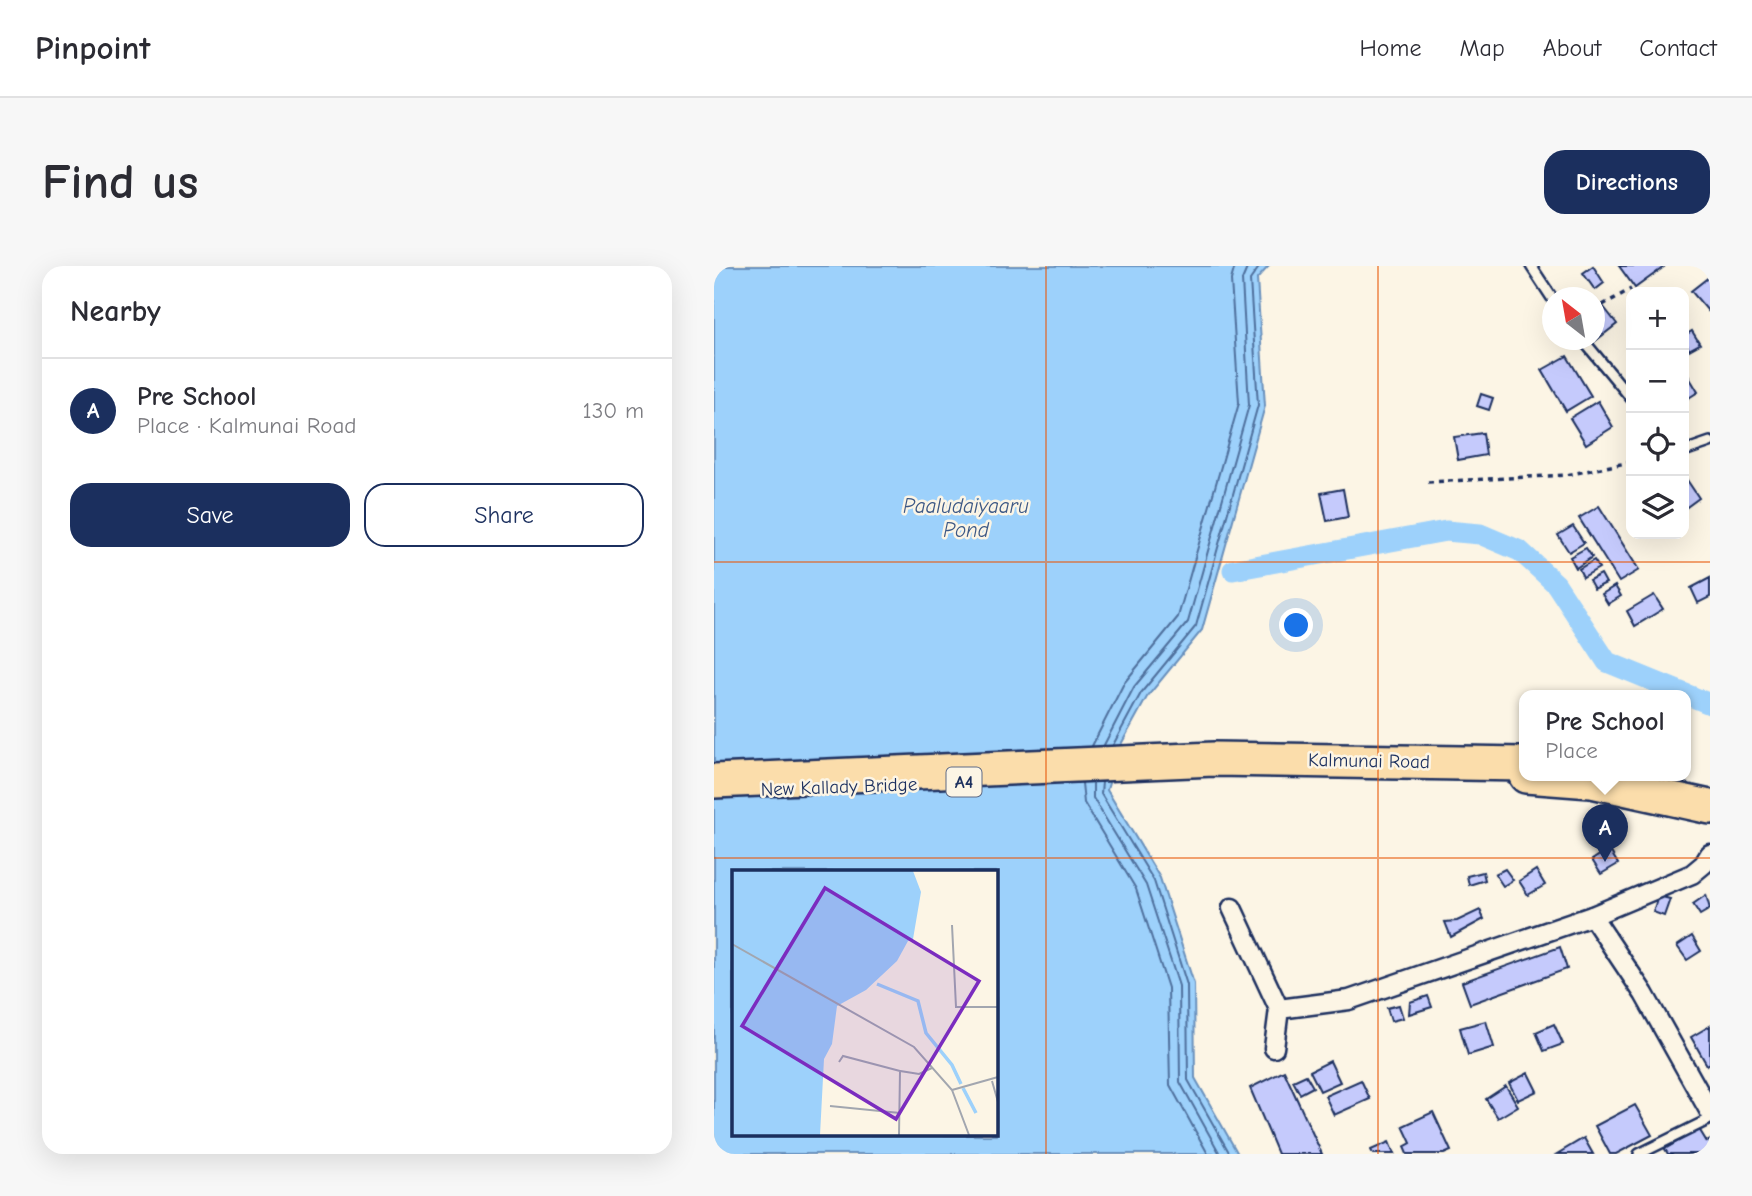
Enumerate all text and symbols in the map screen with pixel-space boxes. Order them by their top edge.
text: Pinpoint [35,29,150,67]
text: Home [1360,34,1421,62]
text: Map [1459,34,1505,62]
text: About [1543,34,1601,62]
text: Contact [1639,34,1717,62]
button: Directions [1544,150,1710,214]
text: Find us [42,154,198,210]
north arrow [1542,287,1605,350]
map controls [1626,287,1689,539]
button: + [1626,287,1689,350]
text: Nearby [70,294,161,329]
button: − [1626,350,1689,413]
text: Pre School [137,382,256,412]
text: A [87,397,99,424]
text: 130 m [583,397,644,424]
text: Place · Kalmunai Road [137,412,357,439]
button: locate [1626,413,1689,476]
button: layers [1626,476,1689,539]
button: Save [70,483,350,547]
button: Share [364,483,644,547]
water label: Paaludaiyaaru Pond [903,494,1029,542]
your location [1279,608,1313,642]
popup [1519,690,1691,781]
text: Pre School [1545,707,1665,737]
text: Place [1545,737,1598,764]
street label: Kalmunai Road [1308,749,1430,773]
road number: A4 [946,768,982,796]
street label: New Kallady Bridge [760,773,918,801]
pin: A [1582,804,1628,862]
inset map [732,870,998,1136]

